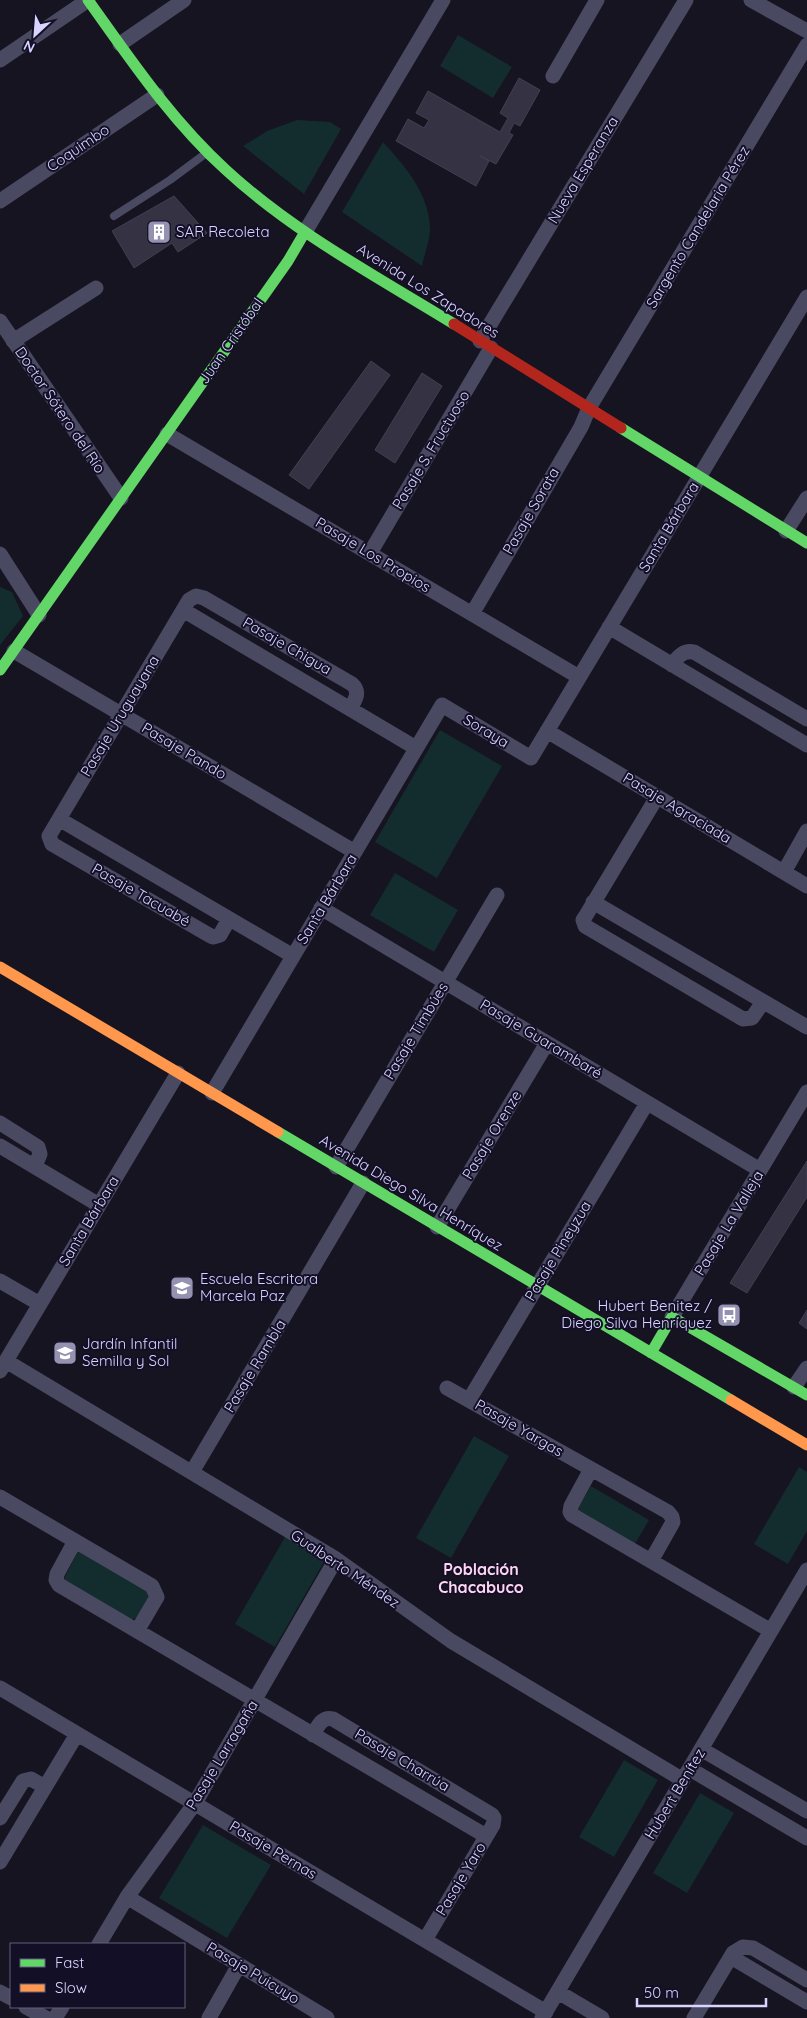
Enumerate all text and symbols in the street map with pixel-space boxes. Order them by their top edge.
north arrow [10,10,60,60]
text: N [21,36,38,57]
street label: Nueva Esperanza [543,113,622,227]
street label: Coquimbo [43,120,113,175]
street label: Sargento Candelaria Pérez [642,142,754,311]
building icon: SAR Recoleta [146,219,172,245]
place label: SAR Recoleta [176,222,270,241]
street label: Avenida Los Zapadores [354,239,503,342]
street label: Juan Cristóbal [194,294,267,387]
street label: Doctor Sótero del Río [11,343,110,477]
street label: Pasaje S. Fructuoso [388,387,474,513]
street label: Pasaje Sorata [498,464,563,558]
street label: Santa Bárbara [634,478,703,575]
street label: Pasaje Los Propios [312,513,434,596]
street label: Pasaje Chigua [240,613,335,679]
street label: Pasaje Uruguayana [76,652,163,780]
street label: Soraya [460,710,512,752]
street label: Pasaje Pando [138,718,230,783]
street label: Pasaje Agraciada [620,768,735,847]
street label: Santa Bárbara [292,850,361,947]
street label: Pasaje Tacuabé [89,859,194,930]
street label: Pasaje Timbúes [379,979,452,1083]
street label: Pasaje Guarambaré [477,995,606,1083]
street label: Pasaje Orenze [458,1087,526,1183]
street label: Avenida Diego Silva Henríquez [316,1130,506,1255]
street label: Pasaje La Valleja [690,1167,767,1279]
street label: Santa Bárbara [54,1172,123,1269]
street label: Pasaje Pineyzua [520,1197,595,1304]
place label: Escuela Escritora Marcela Paz [200,1269,318,1305]
school or university icon: Escuela Escritora Marcela Paz [169,1275,195,1301]
place label: Hubert Benitez / Diego Silva Henríquez [561,1296,712,1332]
bus stop icon: Hubert Benitez / Diego Silva Henríquez [716,1302,742,1328]
street label: Pasaje Rambla [219,1316,290,1416]
place label: Jardín Infantil Semilla y Sol [82,1334,178,1370]
school or university icon: Jardín Infantil Semilla y Sol [52,1340,78,1366]
street label: Pasaje Yargas [472,1395,567,1460]
street label: Gualberto Méndez [287,1525,403,1612]
district label: Población Chacabuco [438,1559,524,1597]
street label: Pasaje Larragaña [181,1696,262,1813]
street label: Pasaje Charrúa [351,1724,453,1795]
street label: Hubert Benítez [640,1745,709,1843]
street label: Pasaje Pernas [226,1816,320,1883]
street label: Pasaje Yaro [431,1839,490,1919]
street label: Pasaje Puicuyo [203,1937,303,2008]
legend [10,1943,185,2008]
text: Fast [55,1953,84,1972]
scale bar [637,1976,766,2008]
text: Slow [55,1978,87,1997]
text: 50 m [644,1983,679,2002]

